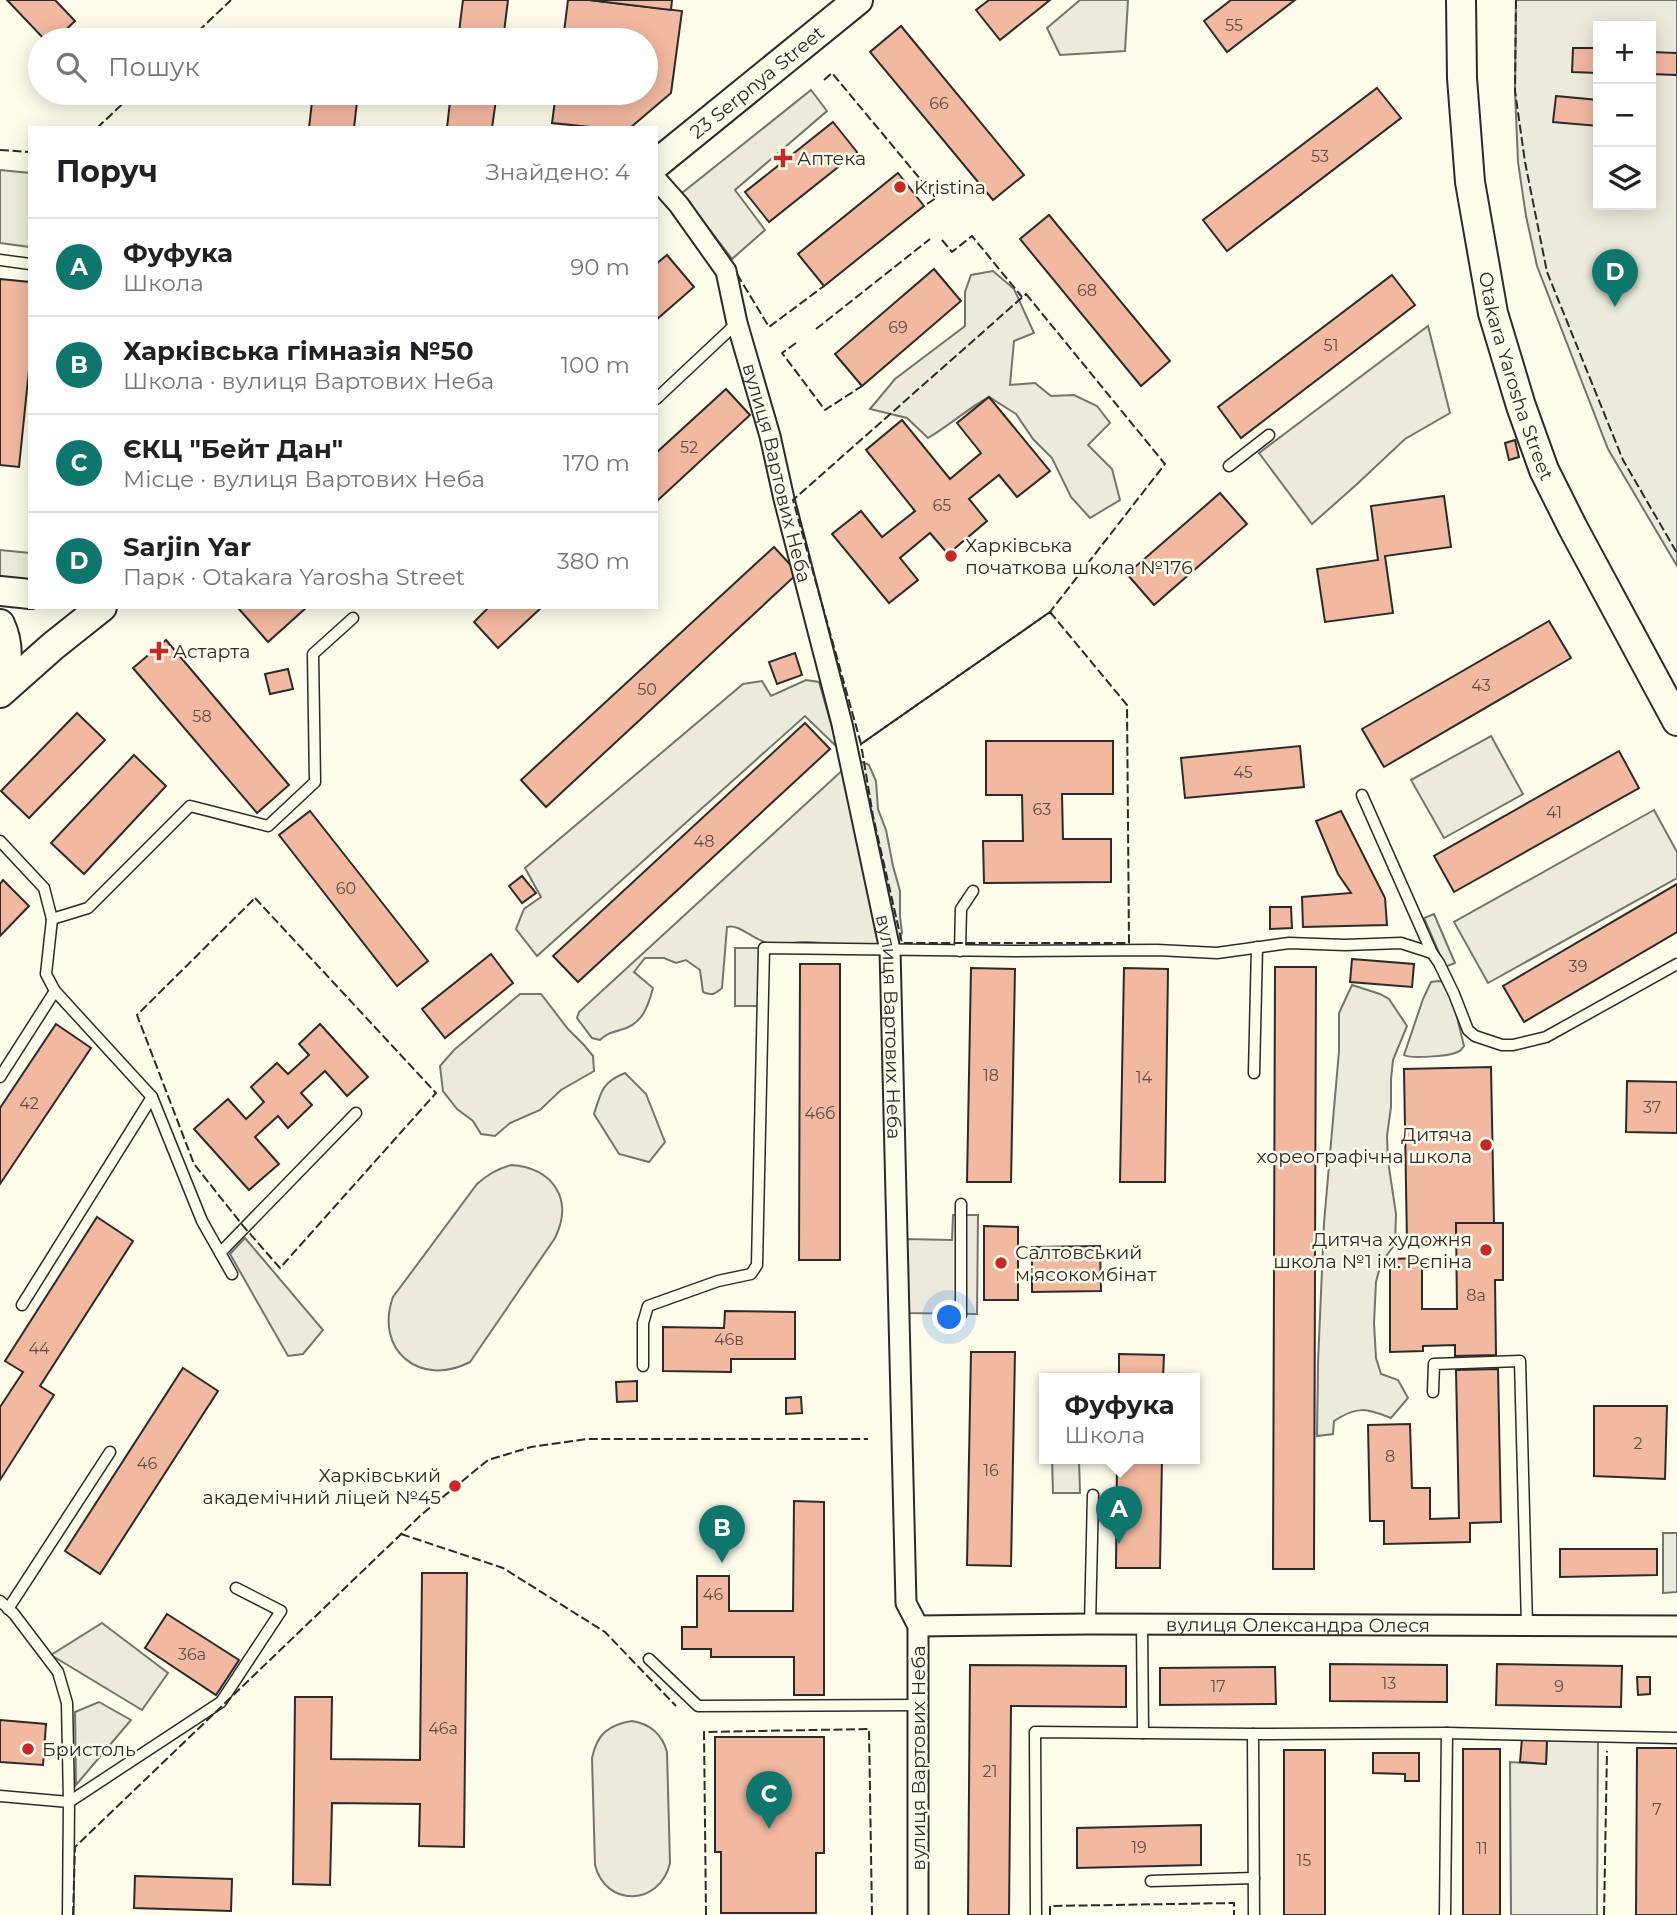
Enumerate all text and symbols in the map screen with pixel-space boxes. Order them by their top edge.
house number: 55 [1225,16,1243,35]
street label: 23 Serpnya Street [685,21,829,143]
map controls [1593,21,1656,210]
button: + [1593,21,1656,84]
search box [28,28,658,105]
icon: search [52,48,90,86]
text: Пошук [108,51,200,83]
button: − [1593,84,1656,147]
house number: 66 [929,94,949,113]
place label: Аптека [797,147,866,170]
house number: 53 [1311,147,1329,166]
button: layers [1593,147,1656,210]
marker: Аптека [775,150,791,166]
text: Поруч [56,153,158,190]
text: Знайдено: 4 [486,158,630,186]
place label: Kristina [914,176,986,199]
marker: Kristina [892,179,908,195]
text: Фуфука [123,237,233,269]
pin: D [1592,249,1638,307]
text: A [70,253,88,281]
text: 90 m [570,253,630,281]
text: Школа [123,269,204,297]
street label: Otakara Yarosha Street [1474,270,1559,485]
house number: 68 [1077,281,1097,300]
house number: 69 [888,318,908,337]
text: Харківська гімназія №50 [123,335,474,367]
house number: 51 [1324,336,1338,355]
text: B [70,351,88,379]
text: 100 m [561,351,630,379]
street label: вулиця Вартових Неба [738,360,817,585]
text: Школа · вулиця Вартових Неба [123,367,494,395]
text: ЄКЦ "Бейт Дан" [123,433,343,465]
house number: 52 [680,438,698,457]
text: C [71,449,87,477]
text: 170 m [563,449,630,477]
text: Місце · вулиця Вартових Неба [123,465,485,493]
house number: 65 [933,496,951,515]
text: Sarjin Yar [123,531,251,563]
place label: Харківська початкова школа №176 [965,534,1193,579]
text: D [70,547,89,575]
text: 380 m [557,547,630,575]
marker: Харківська початкова школа №176 [943,548,959,564]
text: Парк · Otakara Yarosha Street [123,563,465,591]
place label: Астарта [173,640,250,663]
marker: Астарта [151,643,167,659]
house number: 43 [1471,676,1491,695]
house number: 50 [637,680,657,699]
house number: 58 [192,707,212,726]
house number: 45 [1233,763,1253,782]
house number: 63 [1033,800,1051,819]
house number: 41 [1546,803,1562,822]
house number: 48 [694,832,714,851]
house number: 60 [336,879,356,898]
street label: вулиця Вартових Неба [871,912,906,1139]
house number: 39 [1569,957,1587,976]
house number: 18 [983,1066,999,1085]
house number: 14 [1136,1068,1153,1087]
house number: 42 [19,1094,39,1113]
house number: 37 [1643,1098,1661,1117]
house number: 46б [805,1104,835,1123]
place label: Дитяча хореографічна школа [1256,1123,1472,1168]
marker: Дитяча хореографічна школа [1478,1137,1494,1153]
place label: Дитяча художня школа №1 ім. Рєпіна [1273,1228,1472,1273]
place label: Салтовський м'ясокомбінат [1015,1241,1156,1286]
marker: Дитяча художня школа №1 ім. Рєпіна [1478,1242,1494,1258]
marker: Салтовський м'ясокомбінат [993,1255,1009,1271]
house number: 8а [1466,1286,1486,1305]
your location [932,1300,966,1334]
house number: 46в [714,1330,744,1349]
house number: 44 [28,1339,50,1358]
popup [1039,1373,1200,1464]
text: Фуфука [1064,1389,1175,1421]
text: Школа [1064,1421,1145,1449]
house number: 2 [1633,1434,1643,1453]
house number: 8 [1385,1447,1395,1466]
house number: 46 [137,1454,157,1473]
house number: 16 [983,1461,999,1480]
place label: Харківський академічний ліцей №45 [203,1464,441,1509]
marker: Харківський академічний ліцей №45 [447,1478,463,1494]
pin: A [1096,1486,1142,1544]
pin: B [699,1505,745,1563]
house number: 46 [703,1585,723,1604]
street label: вулиця Олександра Олеся [1166,1613,1430,1637]
house number: 36а [178,1645,206,1664]
street label: вулиця Вартових Неба [907,1645,930,1871]
house number: 13 [1382,1674,1396,1693]
house number: 17 [1210,1677,1226,1696]
house number: 9 [1554,1677,1564,1696]
house number: 46а [428,1719,458,1738]
place label: Бристоль [42,1738,136,1761]
marker: Бристоль [20,1741,36,1757]
house number: 21 [983,1762,997,1781]
pin: C [746,1771,792,1829]
house number: 7 [1652,1800,1662,1819]
house number: 19 [1131,1838,1147,1857]
house number: 11 [1476,1839,1488,1858]
house number: 15 [1297,1851,1311,1870]

